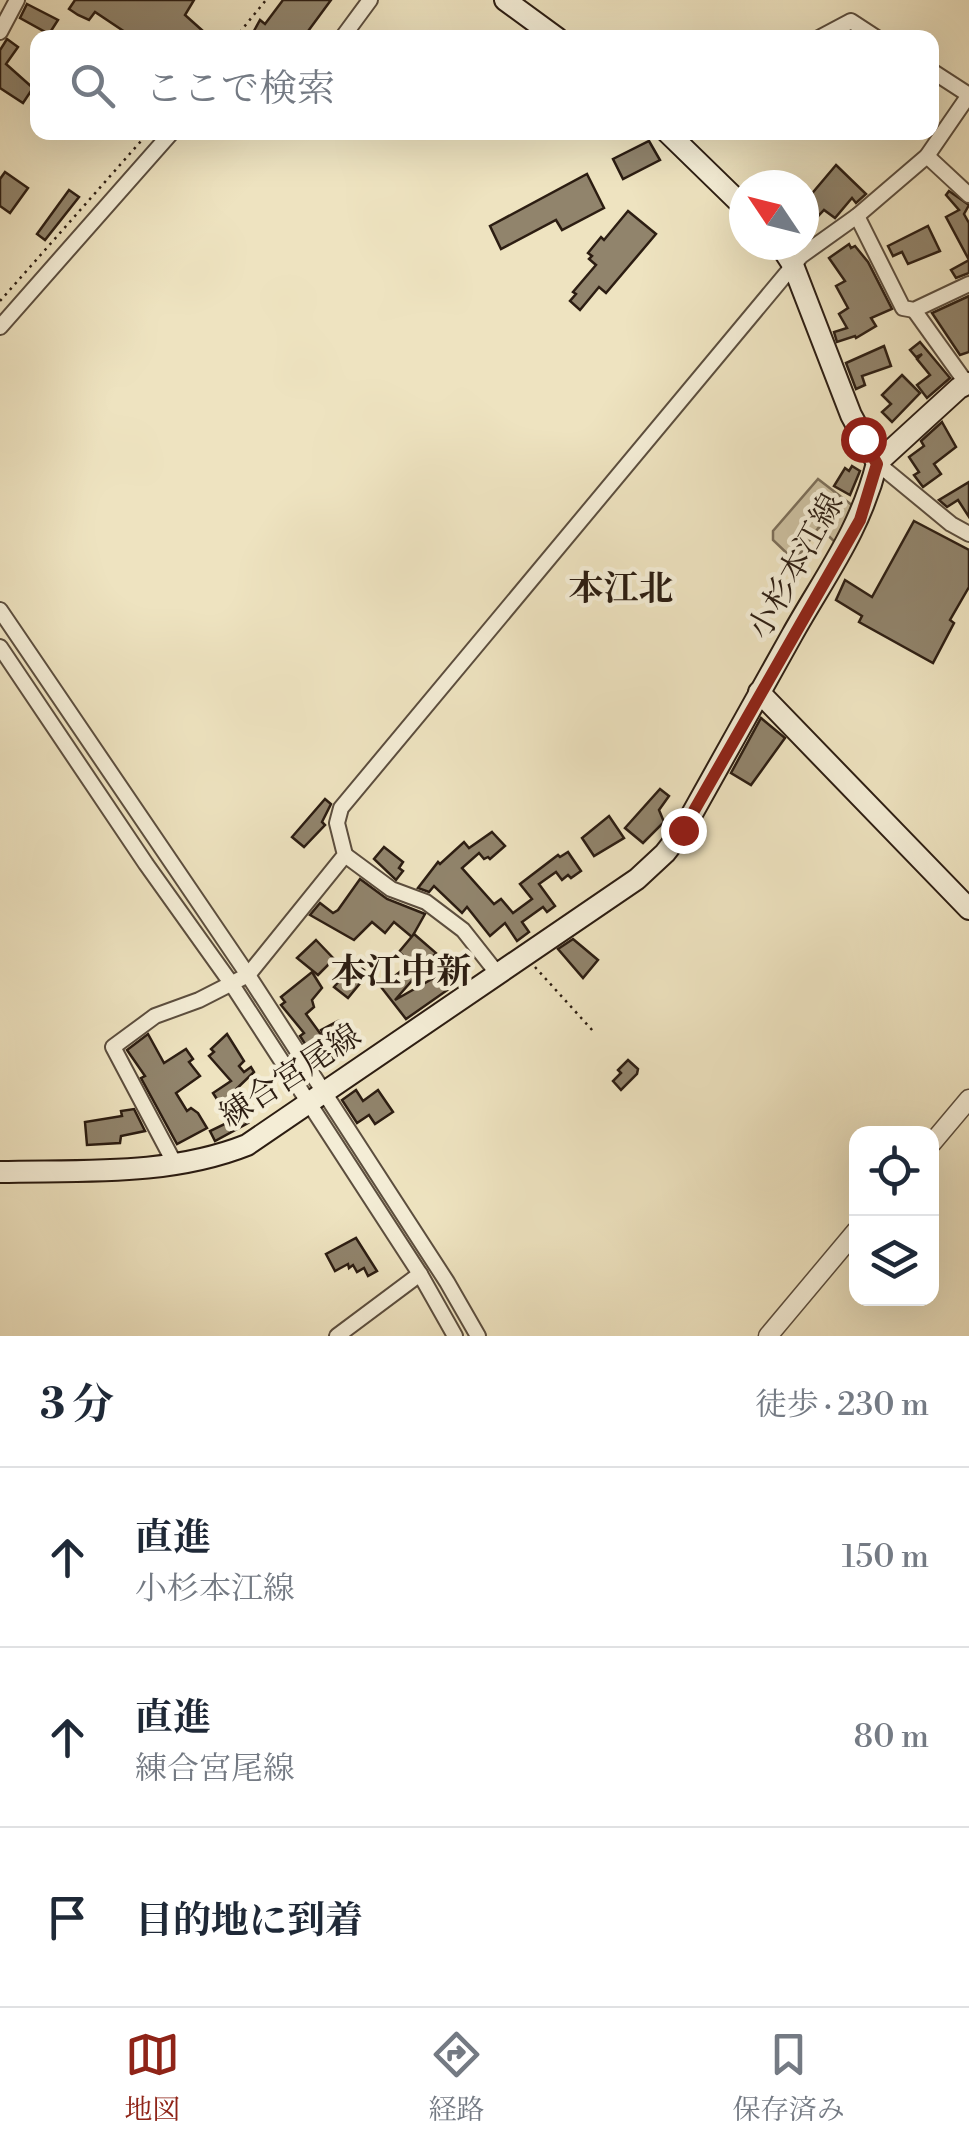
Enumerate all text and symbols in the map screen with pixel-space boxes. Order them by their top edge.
search box [30,30,939,140]
icon: search [65,58,120,113]
text: ここで検索 [145,66,335,113]
north arrow [729,170,819,260]
route start [841,417,887,463]
street label: 小杉本江線 [740,487,852,646]
district label: 本江北 [568,568,674,611]
route end [661,808,707,854]
district label: 本江中新 [331,951,471,994]
street label: 練合宮尾線 [213,1015,369,1136]
map controls [849,1126,939,1306]
button: locate [849,1126,939,1216]
button: layers [849,1216,939,1306]
text: 3 分 [40,1379,114,1432]
text: 徒歩 · 230 m [755,1385,929,1425]
text: 直進 [135,1515,211,1562]
icon: ahead [40,1530,95,1585]
text: 150 m [842,1537,929,1577]
text: 小杉本江線 [135,1569,295,1609]
text: 直進 [135,1695,211,1742]
icon: ahead [40,1710,95,1765]
text: 80 m [854,1717,929,1757]
text: 練合宮尾線 [135,1749,295,1789]
icon: arrive [40,1890,95,1945]
text: 目的地に到着 [135,1898,363,1945]
tab: 地図 [124,2027,180,2128]
tab: 経路 [428,2027,485,2128]
tab: 保存済み [733,2027,845,2128]

